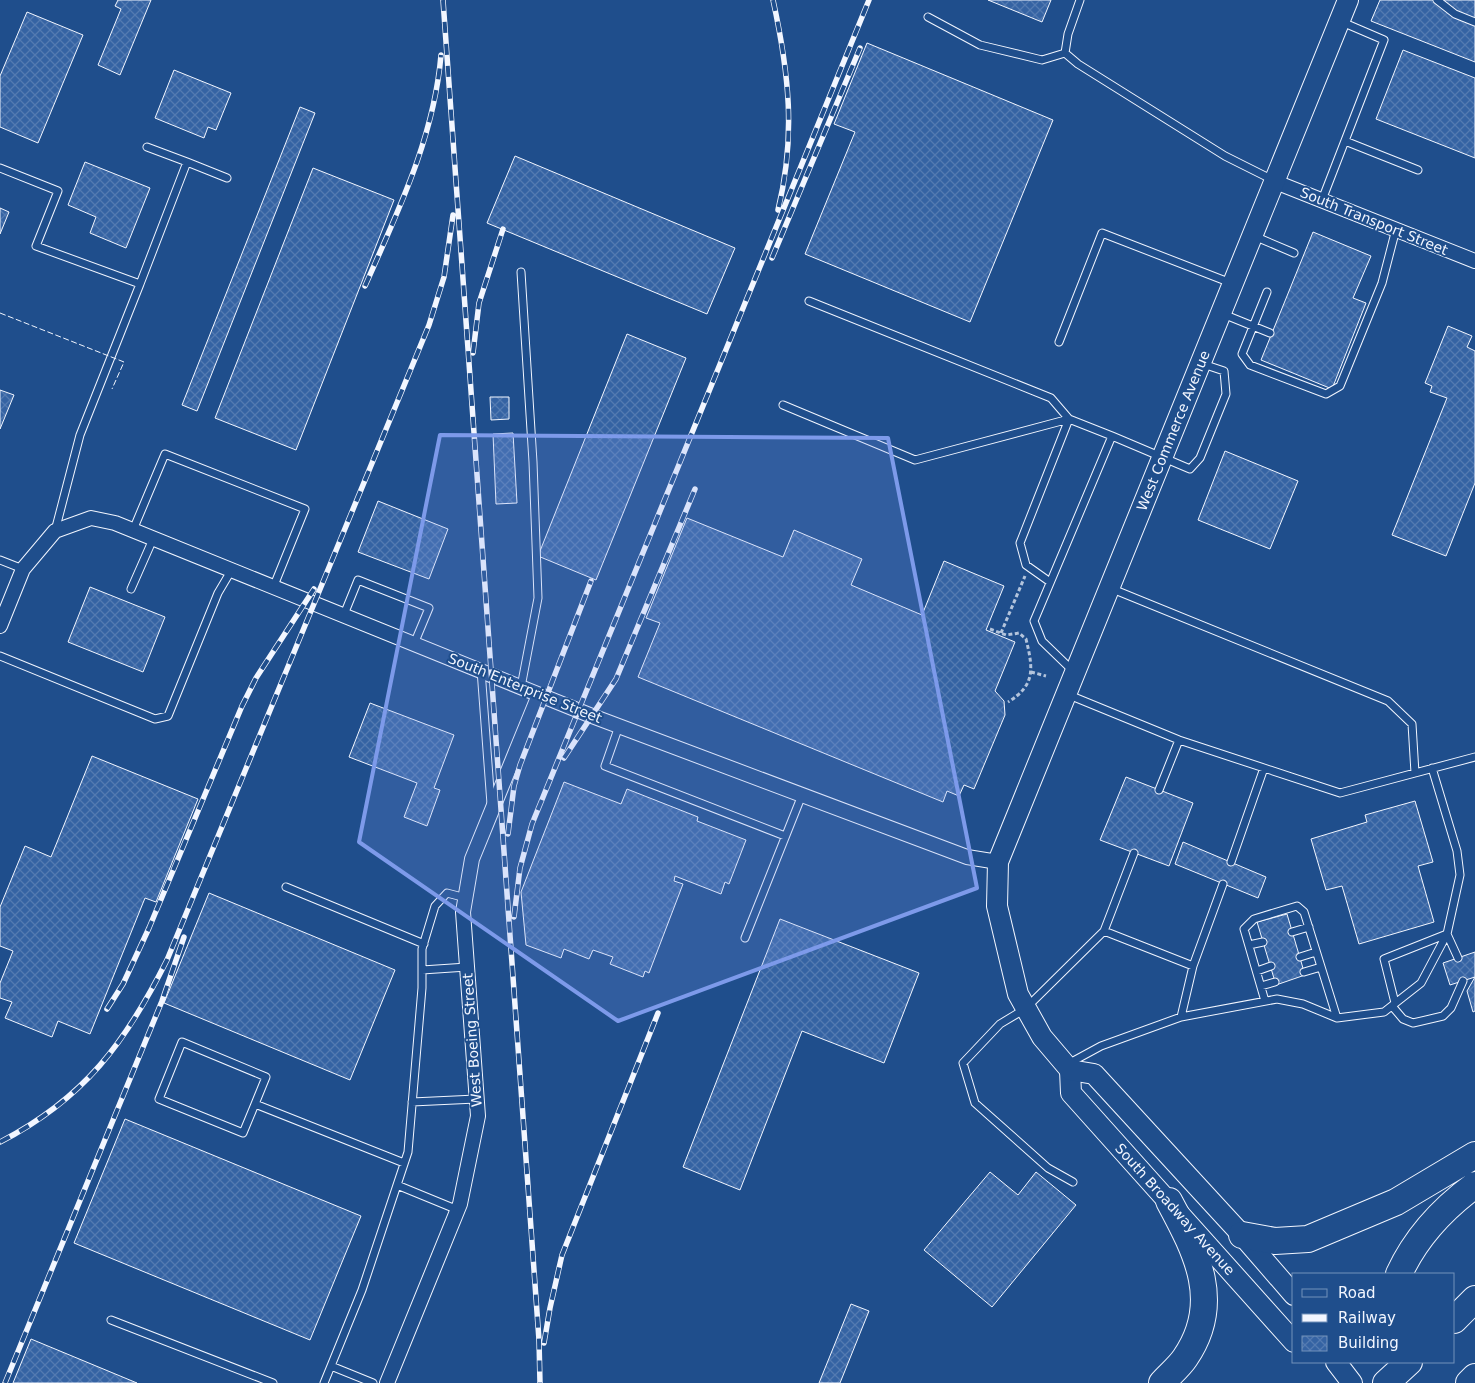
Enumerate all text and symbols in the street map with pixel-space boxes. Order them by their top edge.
street label: South Transport Street [1298,184,1451,258]
street label: West Commerce Avenue [1133,348,1213,513]
street label: South Enterprise Street [446,650,605,726]
street label: West Boeing Street [459,972,485,1108]
street label: South Broadway Avenue [1112,1140,1238,1278]
legend [1292,1273,1455,1363]
text: Road [1338,1284,1376,1302]
text: Railway [1338,1309,1396,1327]
text: Building [1338,1334,1399,1352]

